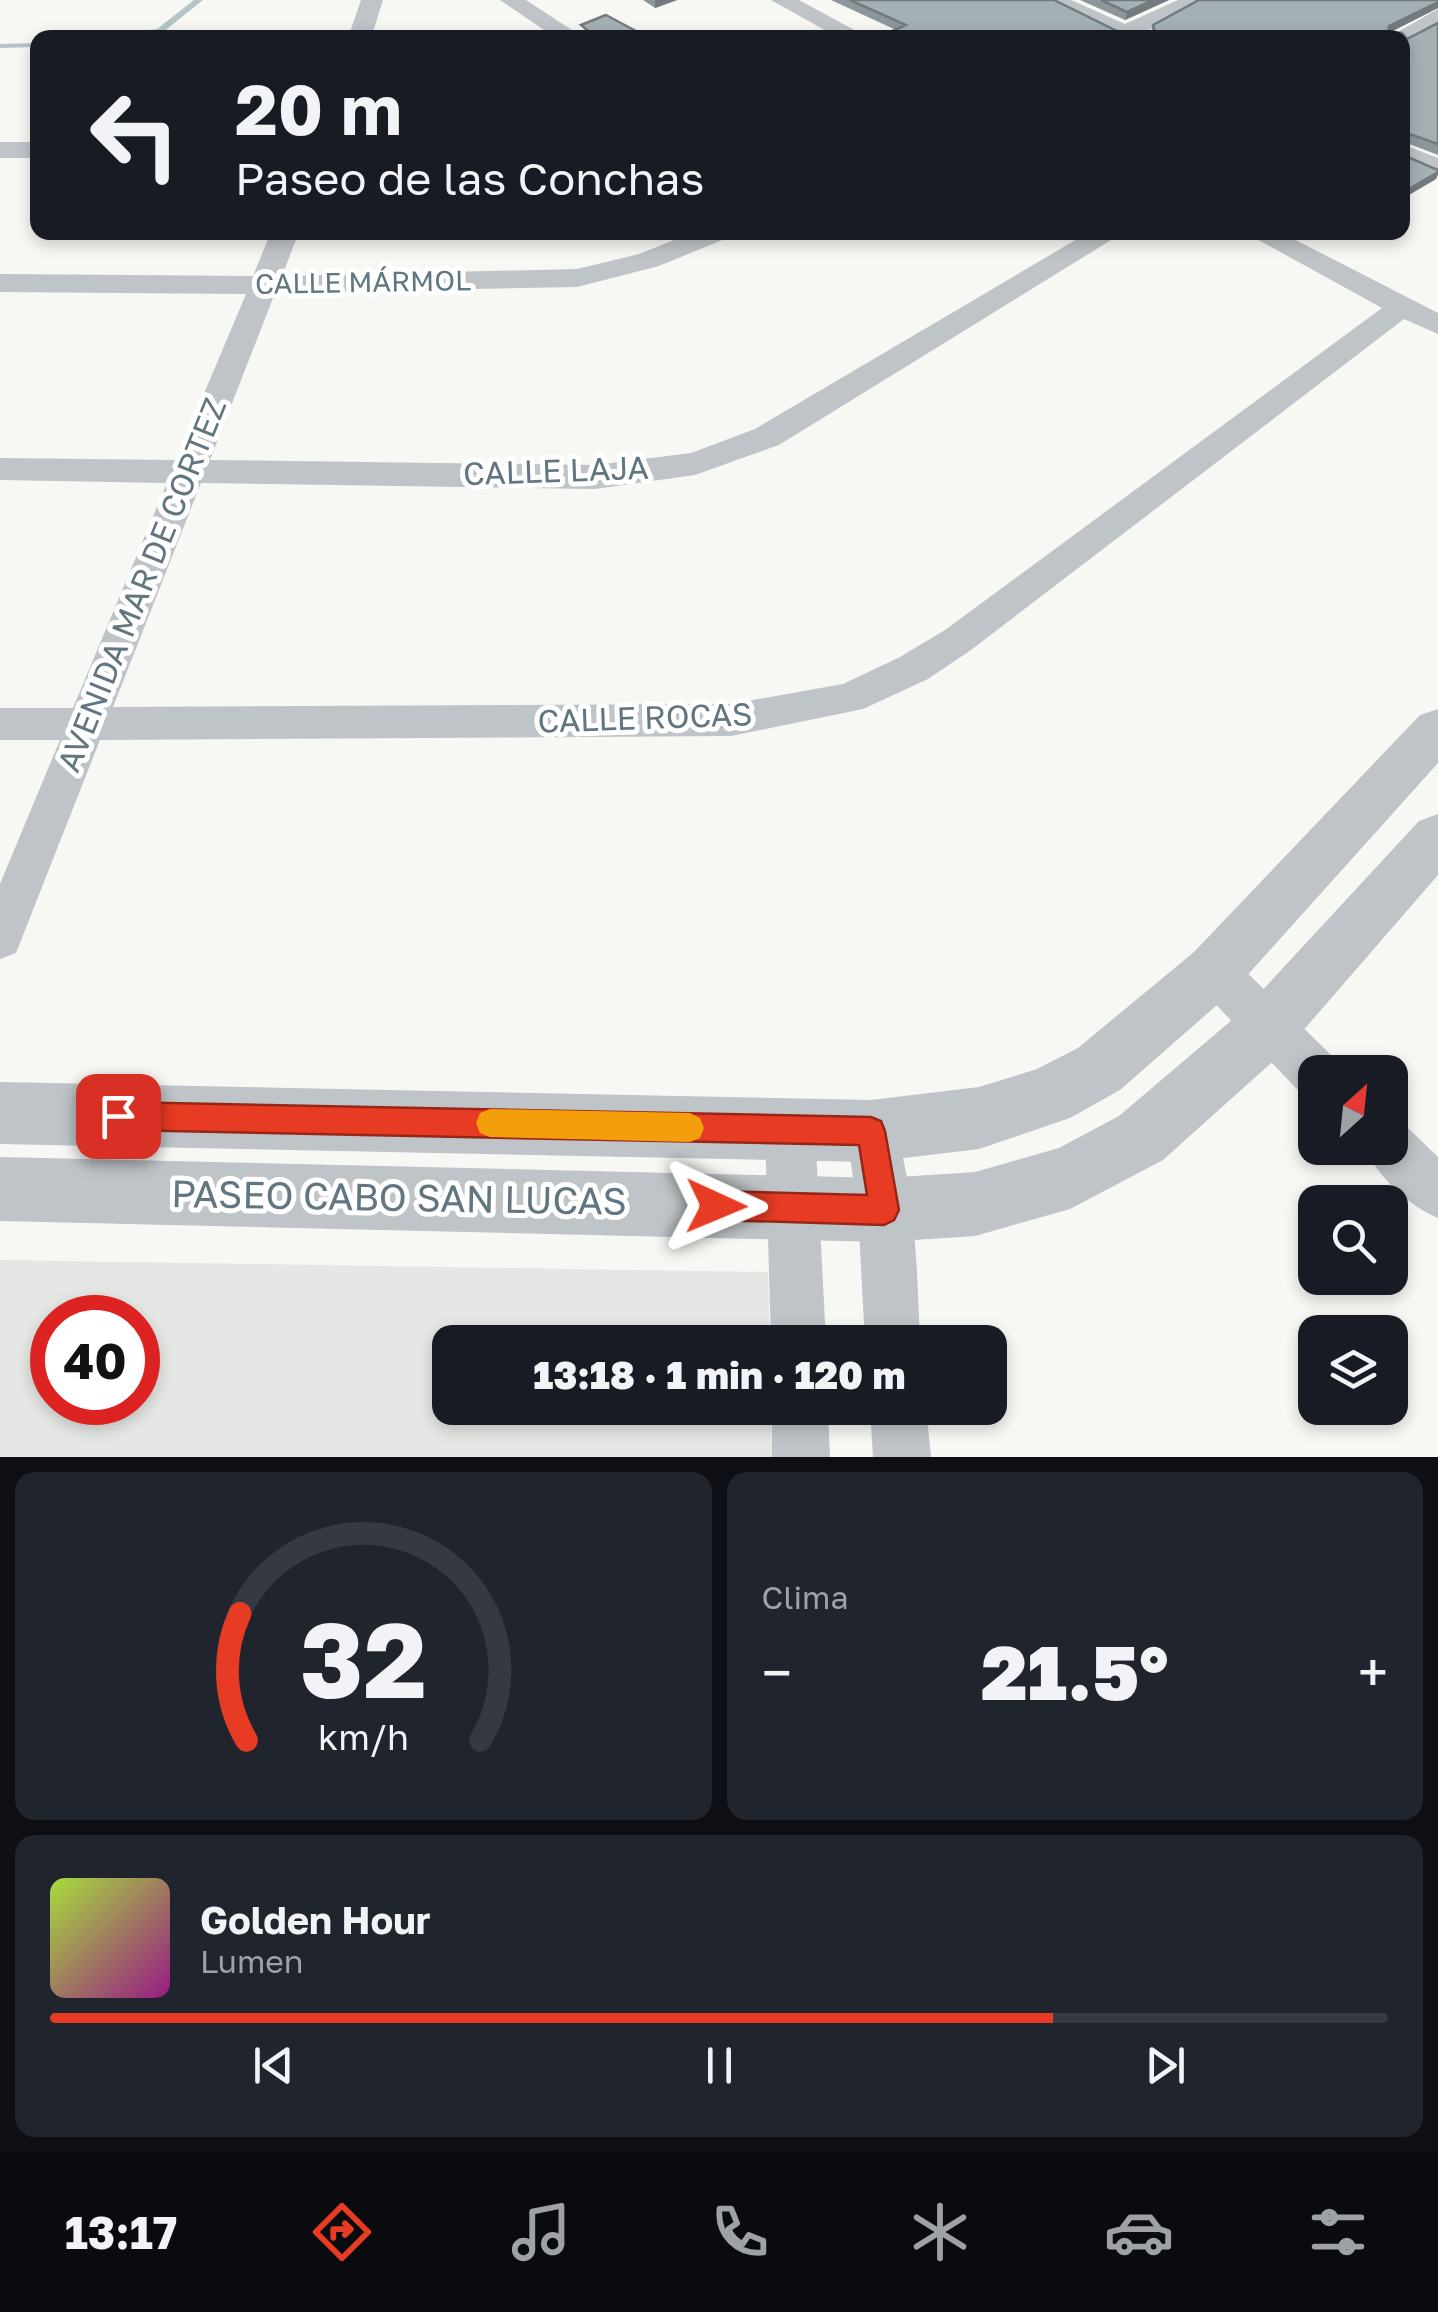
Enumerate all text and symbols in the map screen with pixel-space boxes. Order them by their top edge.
text: 20 m [235,66,402,150]
icon: left [70,70,200,200]
text: Paseo de las Conchas [235,151,704,205]
street label: CALLE MÁRMOL [255,263,471,300]
street label: AVENIDA MAR DE CORTEZ [49,392,233,777]
street label: CALLE LAJA [462,448,649,492]
street label: CALLE ROCAS [537,694,753,740]
north arrow [1298,1055,1408,1165]
map controls [1298,1055,1408,1425]
pin [76,1074,161,1159]
icon: arrive [91,1089,146,1144]
position arrow [664,1154,768,1258]
street label: PASEO CABO SAN LUCAS [171,1170,627,1223]
button: search [1298,1185,1408,1295]
speed limit sign: 40 [30,1295,160,1425]
button: layers [1298,1315,1408,1425]
text: 13:18 · 1 min · 120 m [533,1352,906,1397]
text: Clima [762,1578,848,1616]
text: 32 [300,1596,427,1721]
text: 21.5° [981,1626,1168,1717]
text: − [762,1639,792,1705]
text: + [1358,1639,1388,1705]
text: km/h [318,1715,409,1758]
text: Golden Hour [200,1897,431,1942]
text: Lumen [200,1942,304,1980]
icon: previous [246,2038,301,2093]
icon: pause [692,2038,747,2093]
icon: next [1138,2038,1193,2093]
icon: directions [307,2197,377,2267]
icon: music [506,2197,576,2267]
icon: phone [705,2197,775,2267]
icon: climate [905,2197,975,2267]
icon: car [1104,2197,1174,2267]
icon: filters [1303,2197,1373,2267]
text: 13:17 [65,2205,177,2259]

